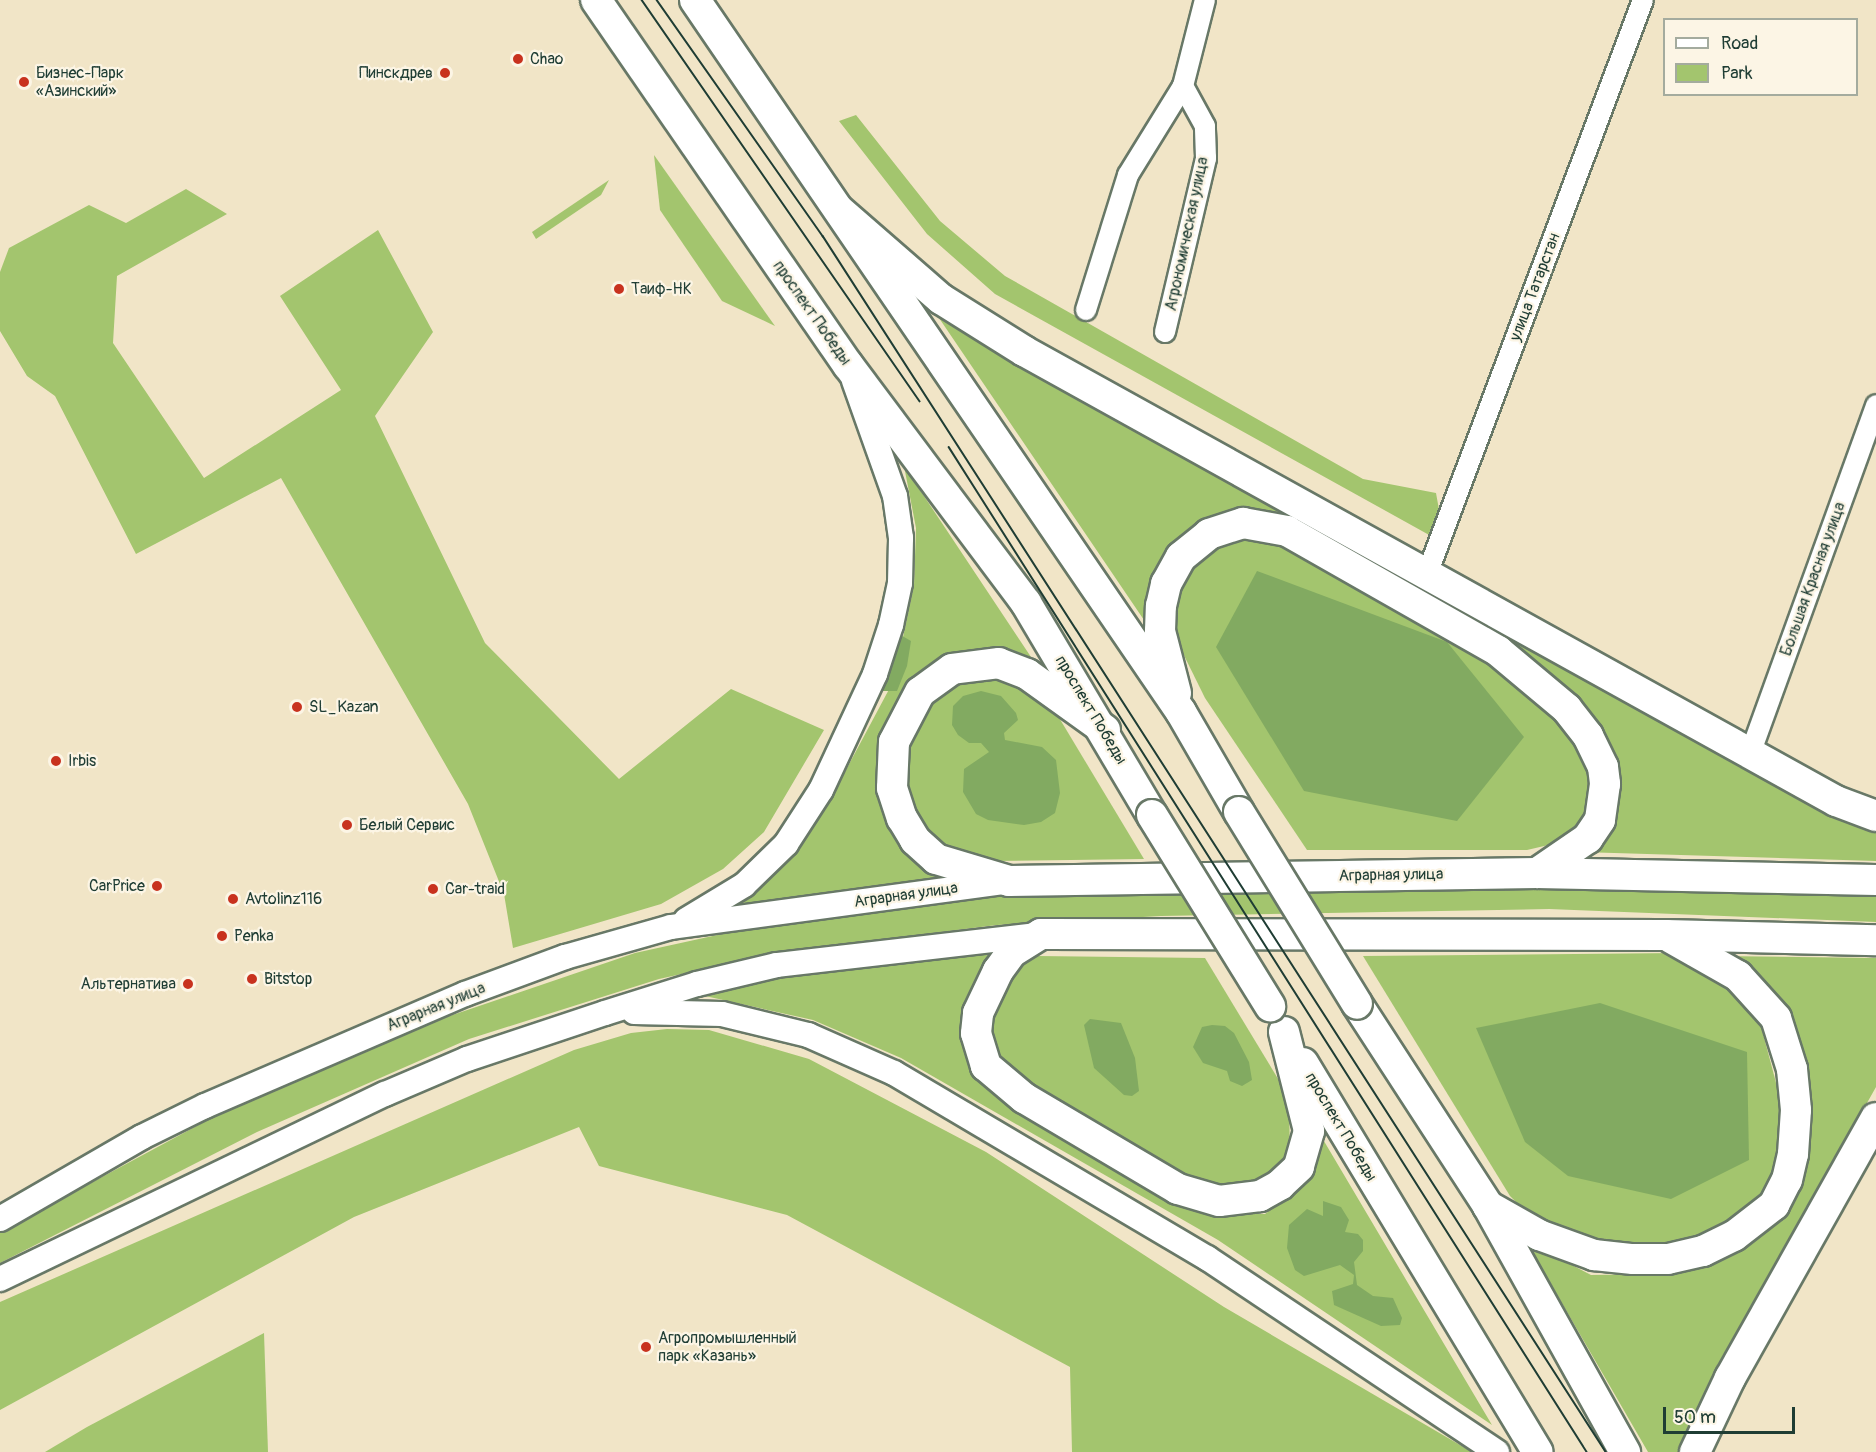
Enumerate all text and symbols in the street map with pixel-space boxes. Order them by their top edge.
legend [1663,18,1858,96]
text: Road [1721,32,1758,55]
place label: Chao [530,49,563,69]
marker: Chao [511,52,525,66]
text: Park [1721,62,1753,85]
place label: Бизнес-Парк «Азинский» [36,63,124,101]
place label: Пинскдрев [359,63,433,83]
marker: Пинскдрев [438,66,452,80]
marker: Бизнес-Парк «Азинский» [17,75,31,89]
street label: Агрономическая улица [1161,155,1213,313]
street label: улица Татарстан [1506,230,1564,344]
street label: проспект Победы [769,257,855,369]
place label: Таиф-НК [631,279,692,299]
marker: Таиф-НК [612,282,626,296]
street label: Большая Красная улица [1776,499,1850,659]
street label: проспект Победы [1051,652,1131,768]
place label: SL_Kazan [309,697,379,717]
marker: SL_Kazan [290,700,304,714]
place label: Irbis [68,751,96,771]
marker: Irbis [49,754,63,768]
place label: Белый Сервис [359,815,455,835]
marker: Белый Сервис [340,818,354,832]
street label: Аграрная улица [1339,864,1443,886]
place label: CarPrice [89,876,145,896]
street label: Аграрная улица [853,878,959,912]
marker: CarPrice [150,879,164,893]
place label: Car-traid [445,879,505,899]
marker: Car-traid [426,882,440,896]
place label: Avtolinz116 [245,889,322,909]
marker: Avtolinz116 [226,892,240,906]
place label: Penka [234,926,274,946]
marker: Penka [215,929,229,943]
place label: Bitstop [264,969,312,989]
marker: Bitstop [245,972,259,986]
place label: Альтернатива [81,974,176,994]
marker: Альтернатива [181,977,195,991]
street label: Аграрная улица [384,978,488,1036]
street label: проспект Победы [1301,1069,1381,1185]
place label: Агропромышленный парк «Казань» [658,1328,797,1366]
marker: Агропромышленный парк «Казань» [639,1340,653,1354]
scale bar [1666,1395,1798,1433]
text: 50 m [1674,1406,1716,1429]

